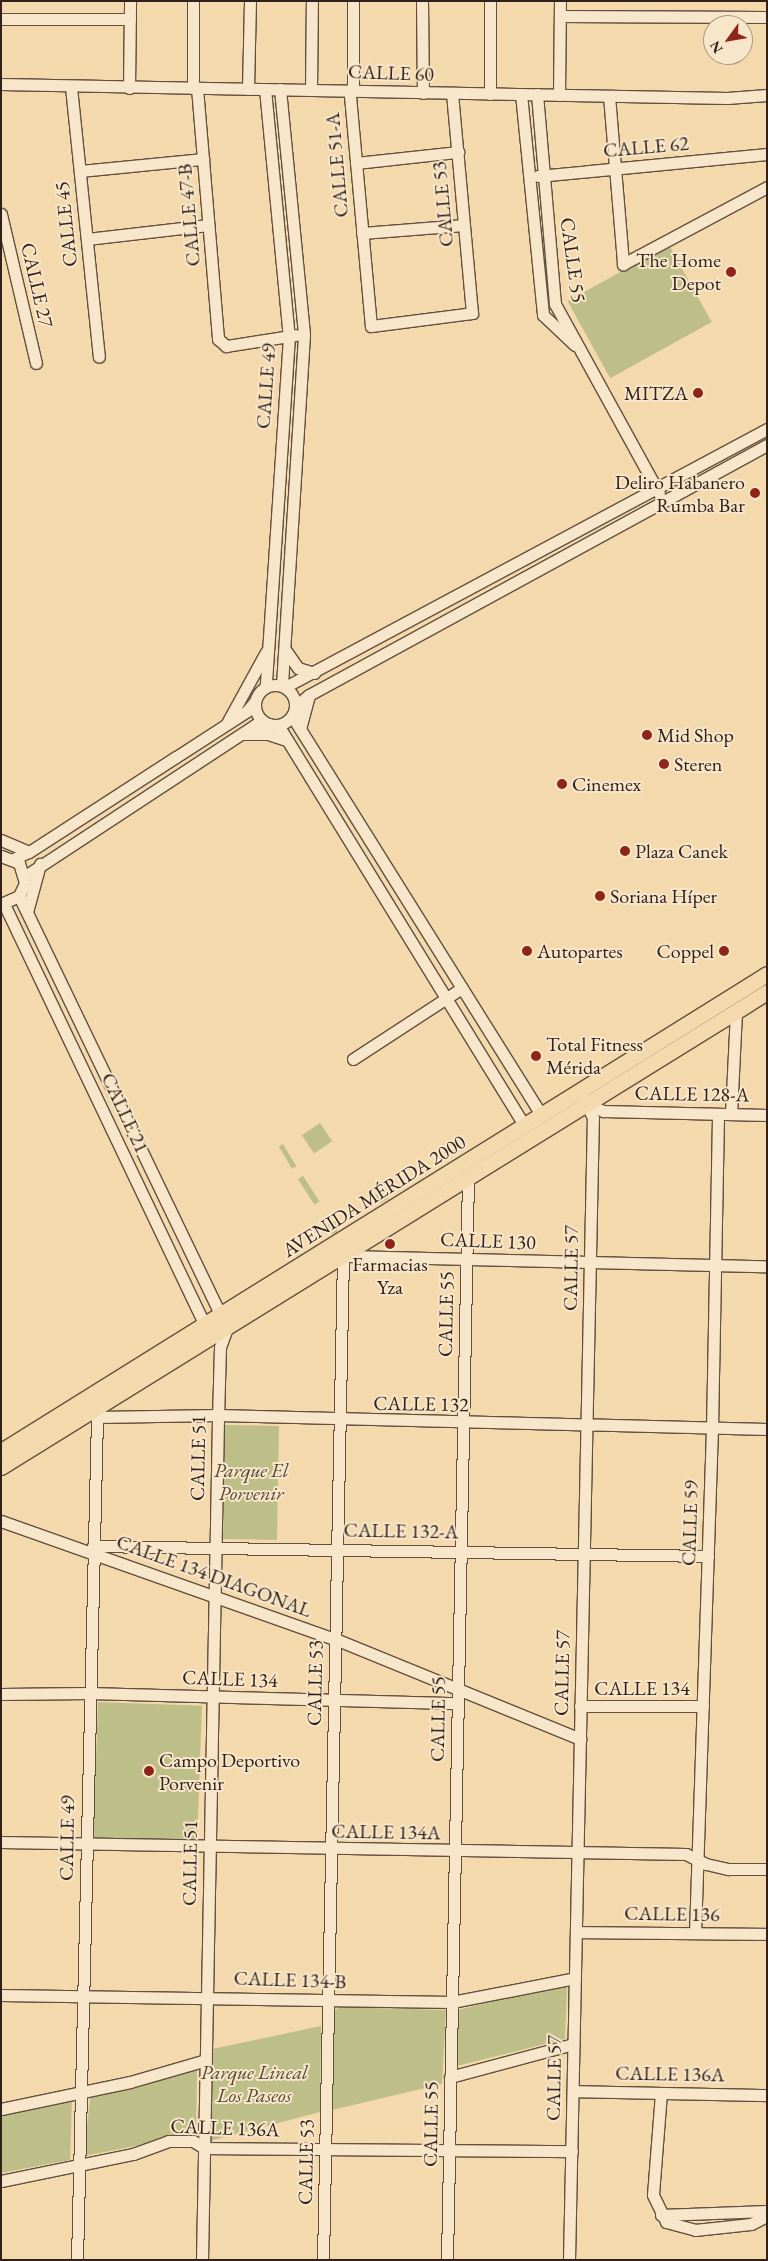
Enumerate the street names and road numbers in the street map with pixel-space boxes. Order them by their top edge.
street label: CALLE 60 [348,60,434,86]
street label: CALLE 51-A [320,112,354,218]
street label: CALLE 62 [602,131,690,163]
street label: CALLE 53 [427,160,459,248]
street label: CALLE 47-B [173,163,205,267]
street label: CALLE 45 [50,180,82,268]
street label: CALLE 55 [555,216,591,304]
street label: CALLE 27 [16,240,58,330]
street label: CALLE 49 [251,342,281,430]
street label: CALLE 21 [96,1069,154,1157]
street label: CALLE 128-A [634,1081,750,1107]
street label: AVENIDA MÉRIDA 2000 [278,1130,470,1262]
street label: CALLE 57 [558,1225,584,1311]
street label: CALLE 130 [440,1227,536,1255]
street label: CALLE 55 [433,1271,459,1357]
street label: CALLE 132 [373,1391,469,1417]
street label: CALLE 51 [185,1415,211,1501]
street label: CALLE 59 [677,1480,703,1566]
street label: CALLE 132-A [343,1518,459,1544]
street label: CALLE 134 DIAGONAL [113,1530,315,1622]
street label: CALLE 57 [549,1630,575,1716]
street label: CALLE 53 [302,1640,328,1726]
street label: CALLE 134 [182,1665,278,1693]
street label: CALLE 55 [425,1676,451,1762]
street label: CALLE 134 [594,1676,690,1700]
street label: CALLE 49 [54,1795,80,1881]
street label: CALLE 134A [331,1819,441,1845]
street label: CALLE 51 [177,1820,203,1906]
street label: CALLE 136 [624,1901,720,1927]
street label: CALLE 134-B [233,1966,347,1994]
street label: CALLE 57 [541,2035,567,2121]
street label: CALLE 136A [615,2061,725,2087]
street label: CALLE 55 [418,2081,444,2167]
street label: CALLE 136A [170,2114,280,2142]
street label: CALLE 53 [293,2119,319,2205]

